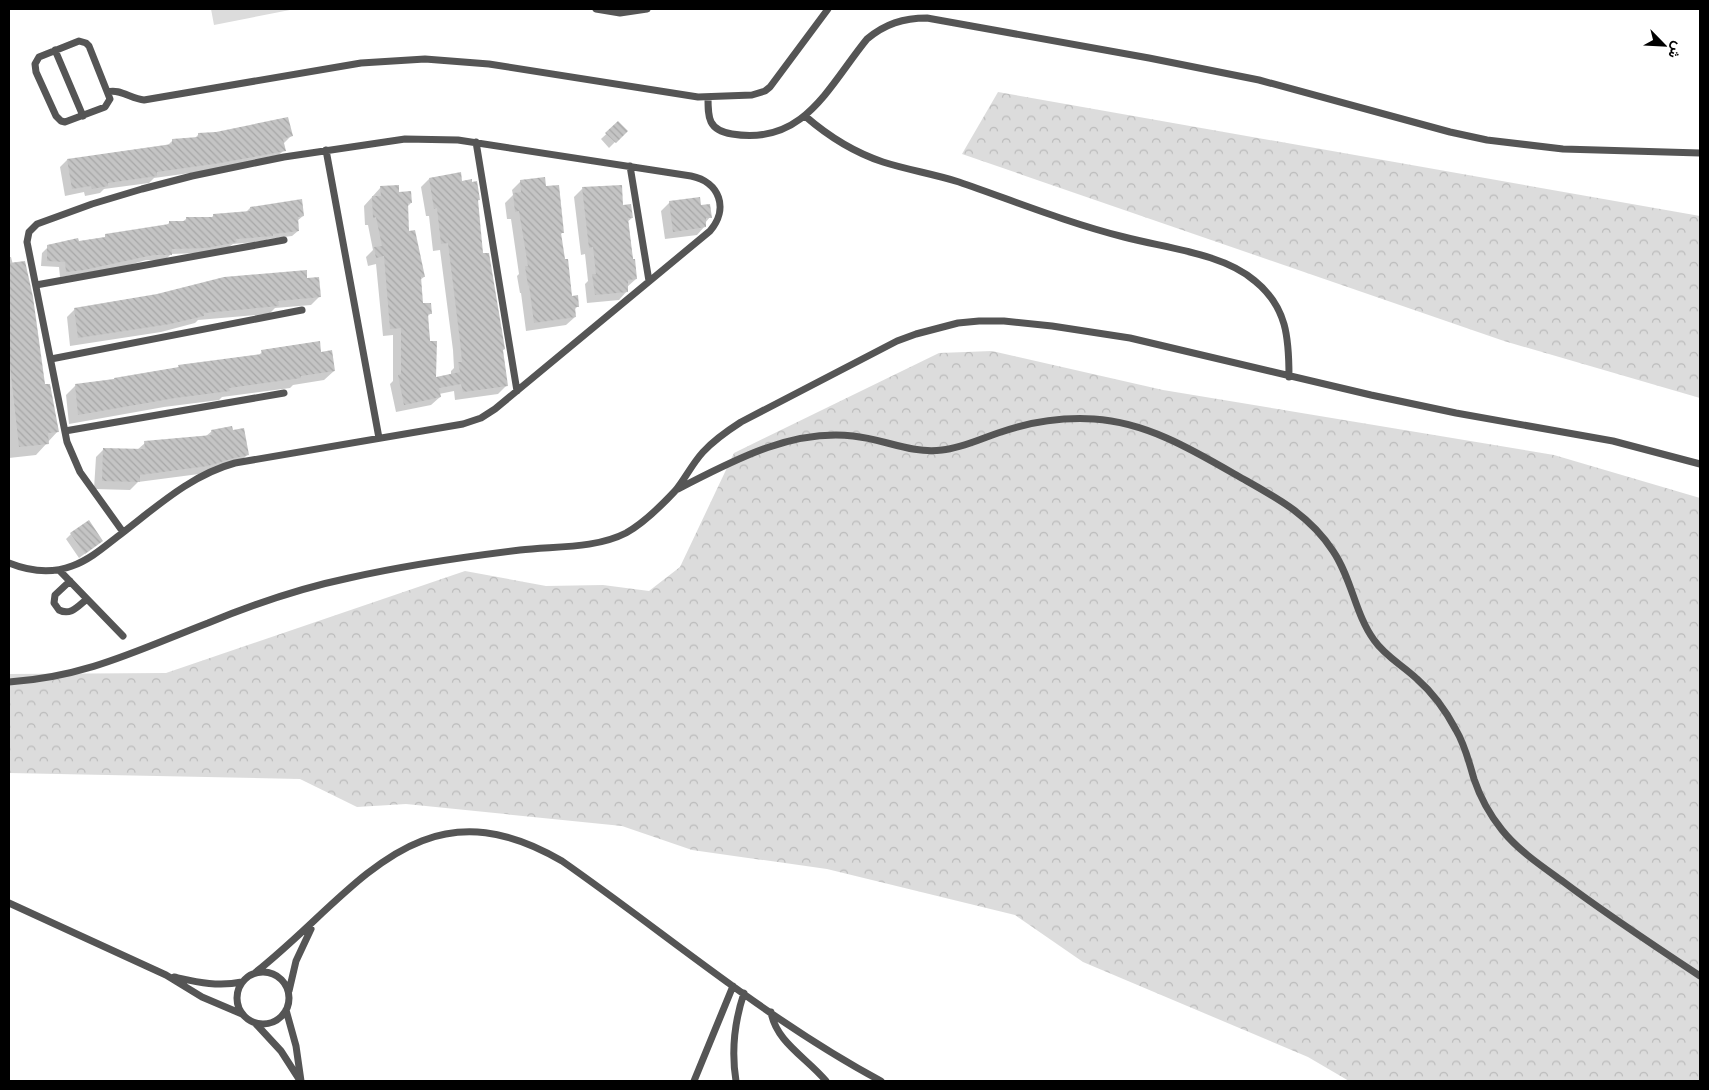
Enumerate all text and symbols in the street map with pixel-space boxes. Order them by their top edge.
north arrow [1639,20,1689,70]
text: ش [1664,39,1688,62]

